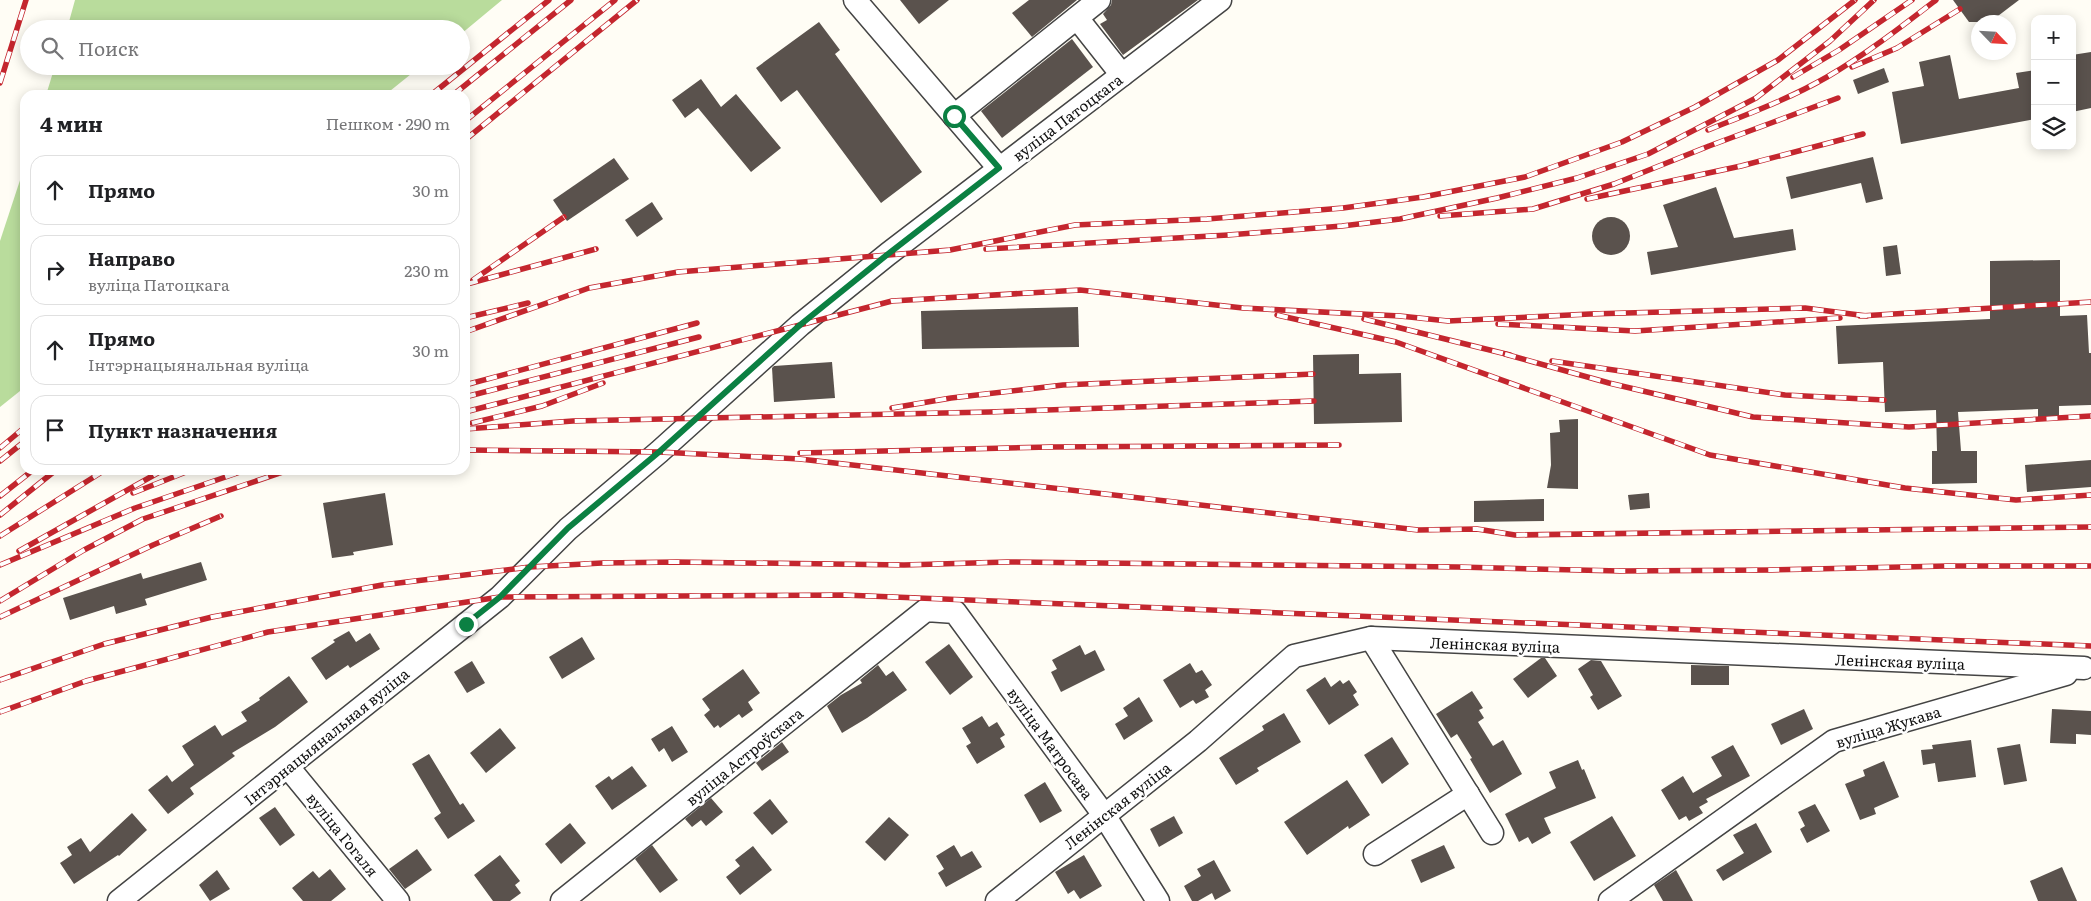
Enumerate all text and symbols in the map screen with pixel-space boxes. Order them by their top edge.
north arrow [1971,15,2016,60]
map controls [2031,15,2076,150]
button: + [2031,15,2076,60]
search box [20,20,470,75]
icon: search [38,34,66,62]
text: Поиск [78,34,139,62]
button: − [2031,60,2076,105]
street label: вуліца Патоцкага [1007,67,1128,166]
route start [943,105,966,128]
button: layers [2031,105,2076,150]
text: 4 мин [40,107,103,138]
text: Пешком · 290 m [326,111,450,135]
icon: ahead [41,176,69,204]
text: Прямо [88,176,155,204]
text: 30 m [412,178,449,202]
text: Направо [88,244,175,272]
icon: right [41,256,69,284]
text: 230 m [404,258,449,282]
text: вуліца Патоцкага [88,272,230,296]
text: Прямо [88,324,155,352]
icon: ahead [41,336,69,364]
text: 30 m [412,338,449,362]
text: Інтэрнацыянальная вуліца [88,352,309,376]
icon: arrive [41,416,69,444]
text: Пункт назначения [88,416,277,444]
route end [455,613,478,636]
street label: Ленінская вуліца [1430,630,1561,658]
street label: Ленінская вуліца [1835,647,1966,675]
street label: Інтэрнацыянальная вуліца [238,661,414,810]
street label: вуліца Матросава [1002,682,1100,805]
street label: вуліца Жукава [1833,699,1944,753]
street label: вуліца Астроўскага [680,701,808,811]
street label: Ленінская вуліца [1059,755,1176,854]
street label: вуліца Гогаля [302,787,384,881]

